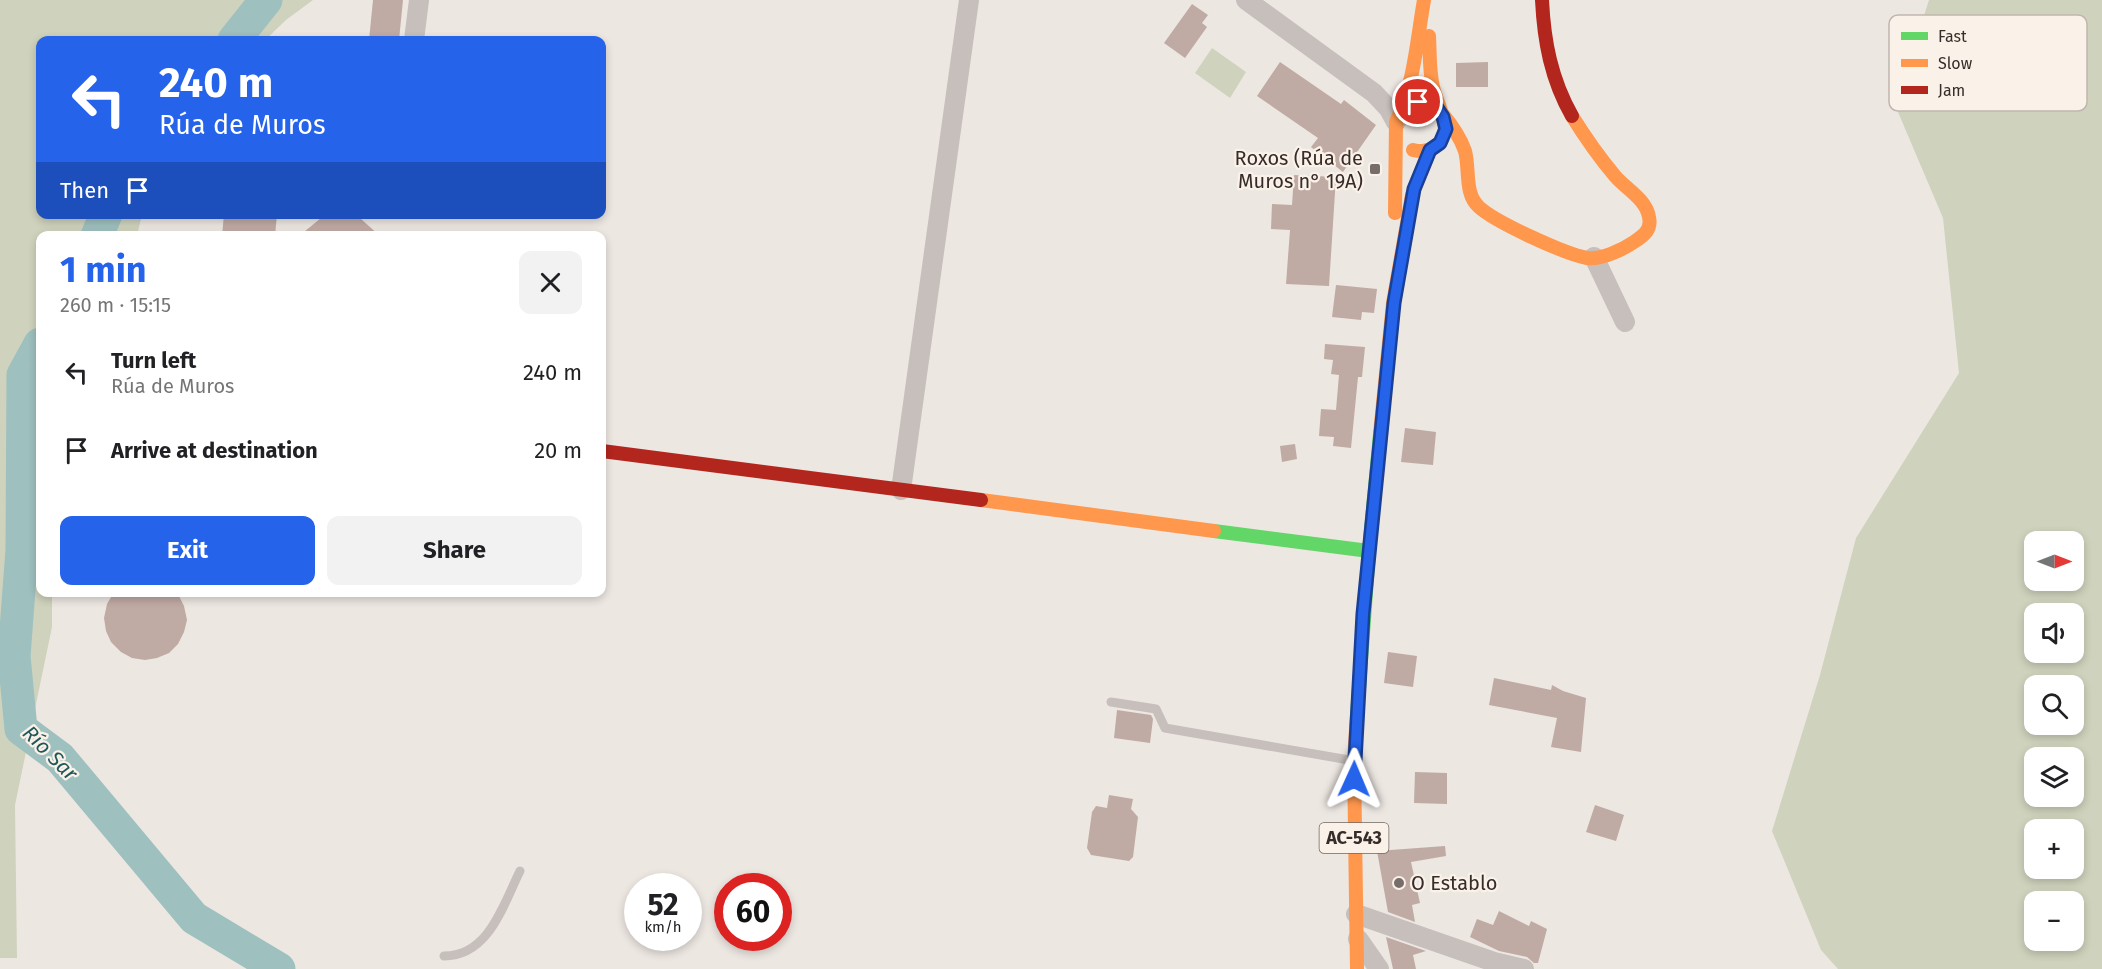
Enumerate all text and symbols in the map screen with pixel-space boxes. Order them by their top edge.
legend [1889,15,2087,111]
text: Fast [1938,27,1967,46]
text: Slow [1938,54,1973,73]
text: 240 m [159,58,273,108]
icon: left [60,60,138,138]
pin [1392,76,1443,127]
text: Jam [1938,81,1965,100]
icon: arrive [1401,85,1434,118]
text: Rúa de Muros [159,109,326,141]
place label: Roxos (Rúa de Muros n° 19A) [1235,146,1363,193]
marker: Roxos (Rúa de Muros n° 19A) [1368,162,1382,176]
icon: arrive [121,174,154,207]
text: Then [60,177,109,204]
text: 1 min [60,248,147,292]
button: close [519,251,582,314]
text: 260 m · 15:15 [60,293,171,317]
text: Turn left [111,347,196,374]
icon: left [60,356,93,389]
text: 240 m [523,359,582,386]
text: Rúa de Muros [111,374,234,398]
icon: arrive [60,434,93,467]
text: Arrive at destination [111,437,318,464]
text: 20 m [534,437,582,464]
button: Exit [60,516,315,585]
button: Share [327,516,582,585]
north arrow [2024,531,2084,591]
map controls [2024,531,2084,951]
button: sound [2024,603,2084,663]
button: search [2024,675,2084,735]
water label: Río Sar [17,720,84,787]
position arrow [1322,747,1386,811]
button: layers [2024,747,2084,807]
button: + [2024,819,2084,879]
road number: AC-543 [1320,823,1388,853]
place label: O Establo [1411,871,1497,895]
speed limit sign: 60 [714,873,792,951]
marker: O Establo [1392,876,1406,890]
text: 52 [647,887,679,923]
button: − [2024,891,2084,951]
text: km/h [644,918,682,936]

